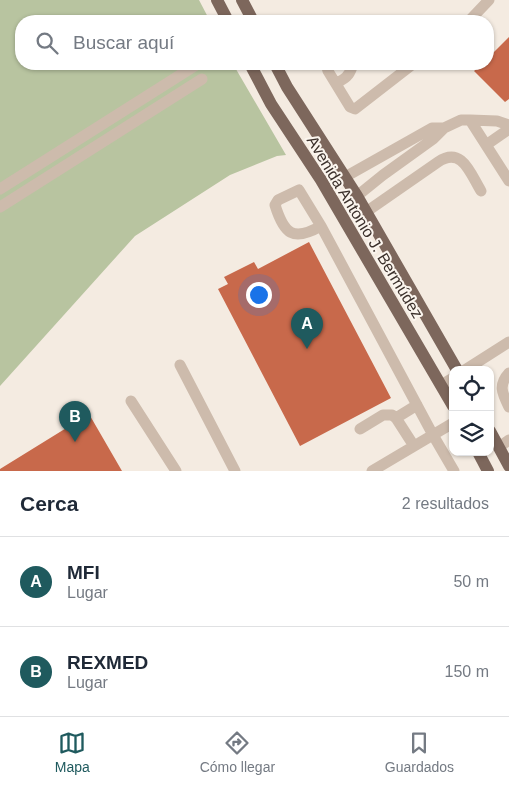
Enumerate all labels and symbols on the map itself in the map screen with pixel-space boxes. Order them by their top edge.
street label: Avenida Antonio J. Bermúdez [303,132,427,322]
your location [246,282,272,308]
pin: A [291,308,323,349]
pin: B [59,401,91,442]

